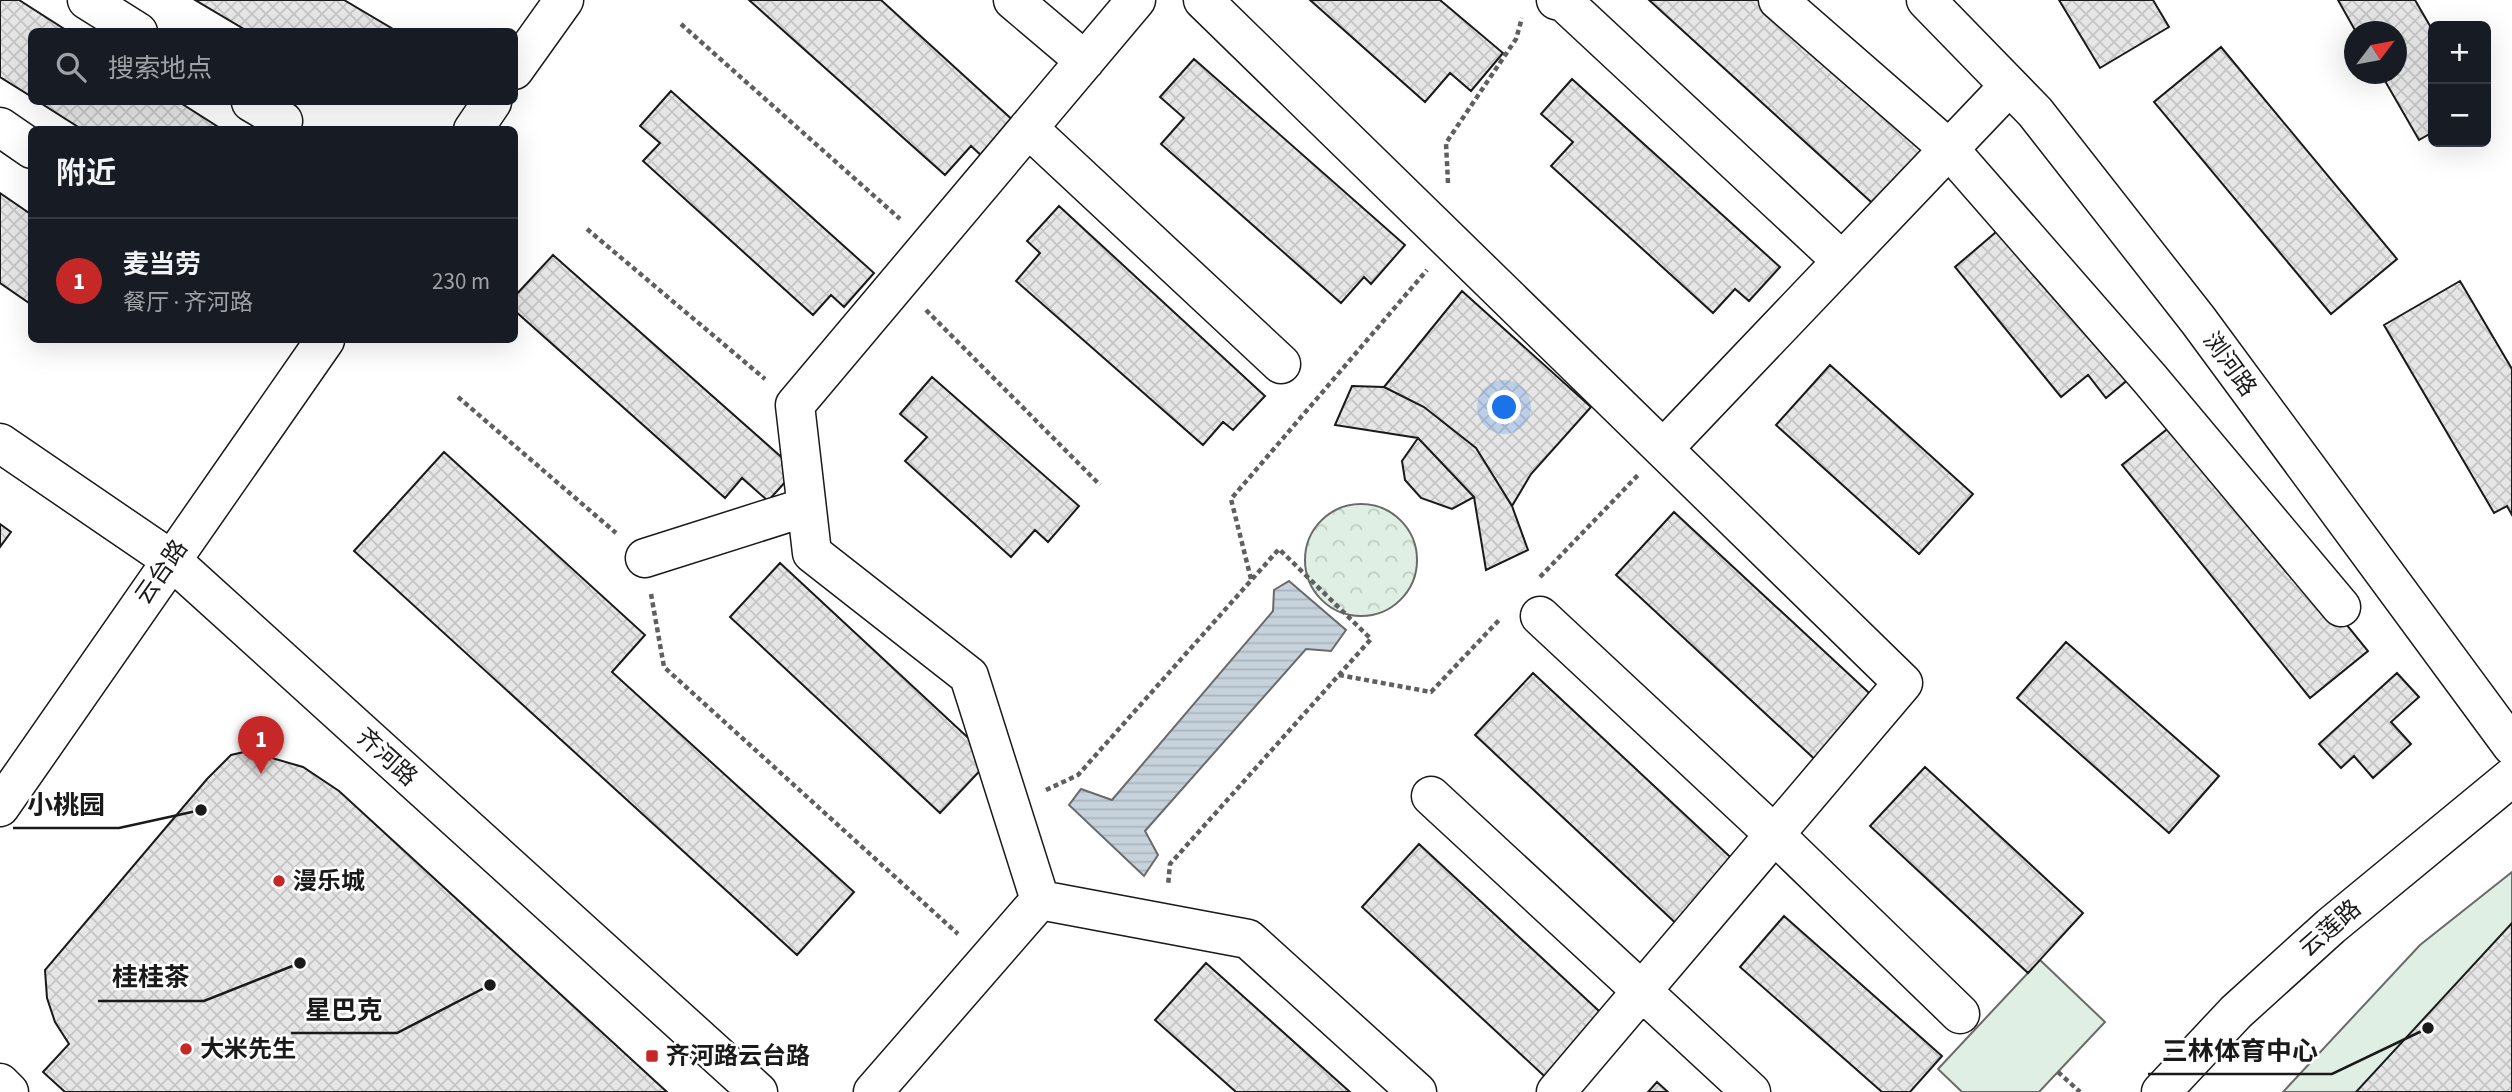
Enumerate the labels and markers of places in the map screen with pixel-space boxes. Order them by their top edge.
pin: 1 [238,716,284,774]
callout: 小桃园 [13,781,119,828]
place label: 漫乐城 [293,864,365,899]
marker: 漫乐城 [271,873,287,889]
callout: 桂桂茶 [98,954,204,1001]
callout: 星巴克 [291,986,397,1033]
callout: 三林体育中心 [2148,1027,2332,1074]
place label: 大米先生 [200,1032,296,1067]
place label: 齐河路云台路 [666,1039,810,1074]
marker: 大米先生 [178,1041,194,1057]
marker: 齐河路云台路 [644,1048,660,1064]

